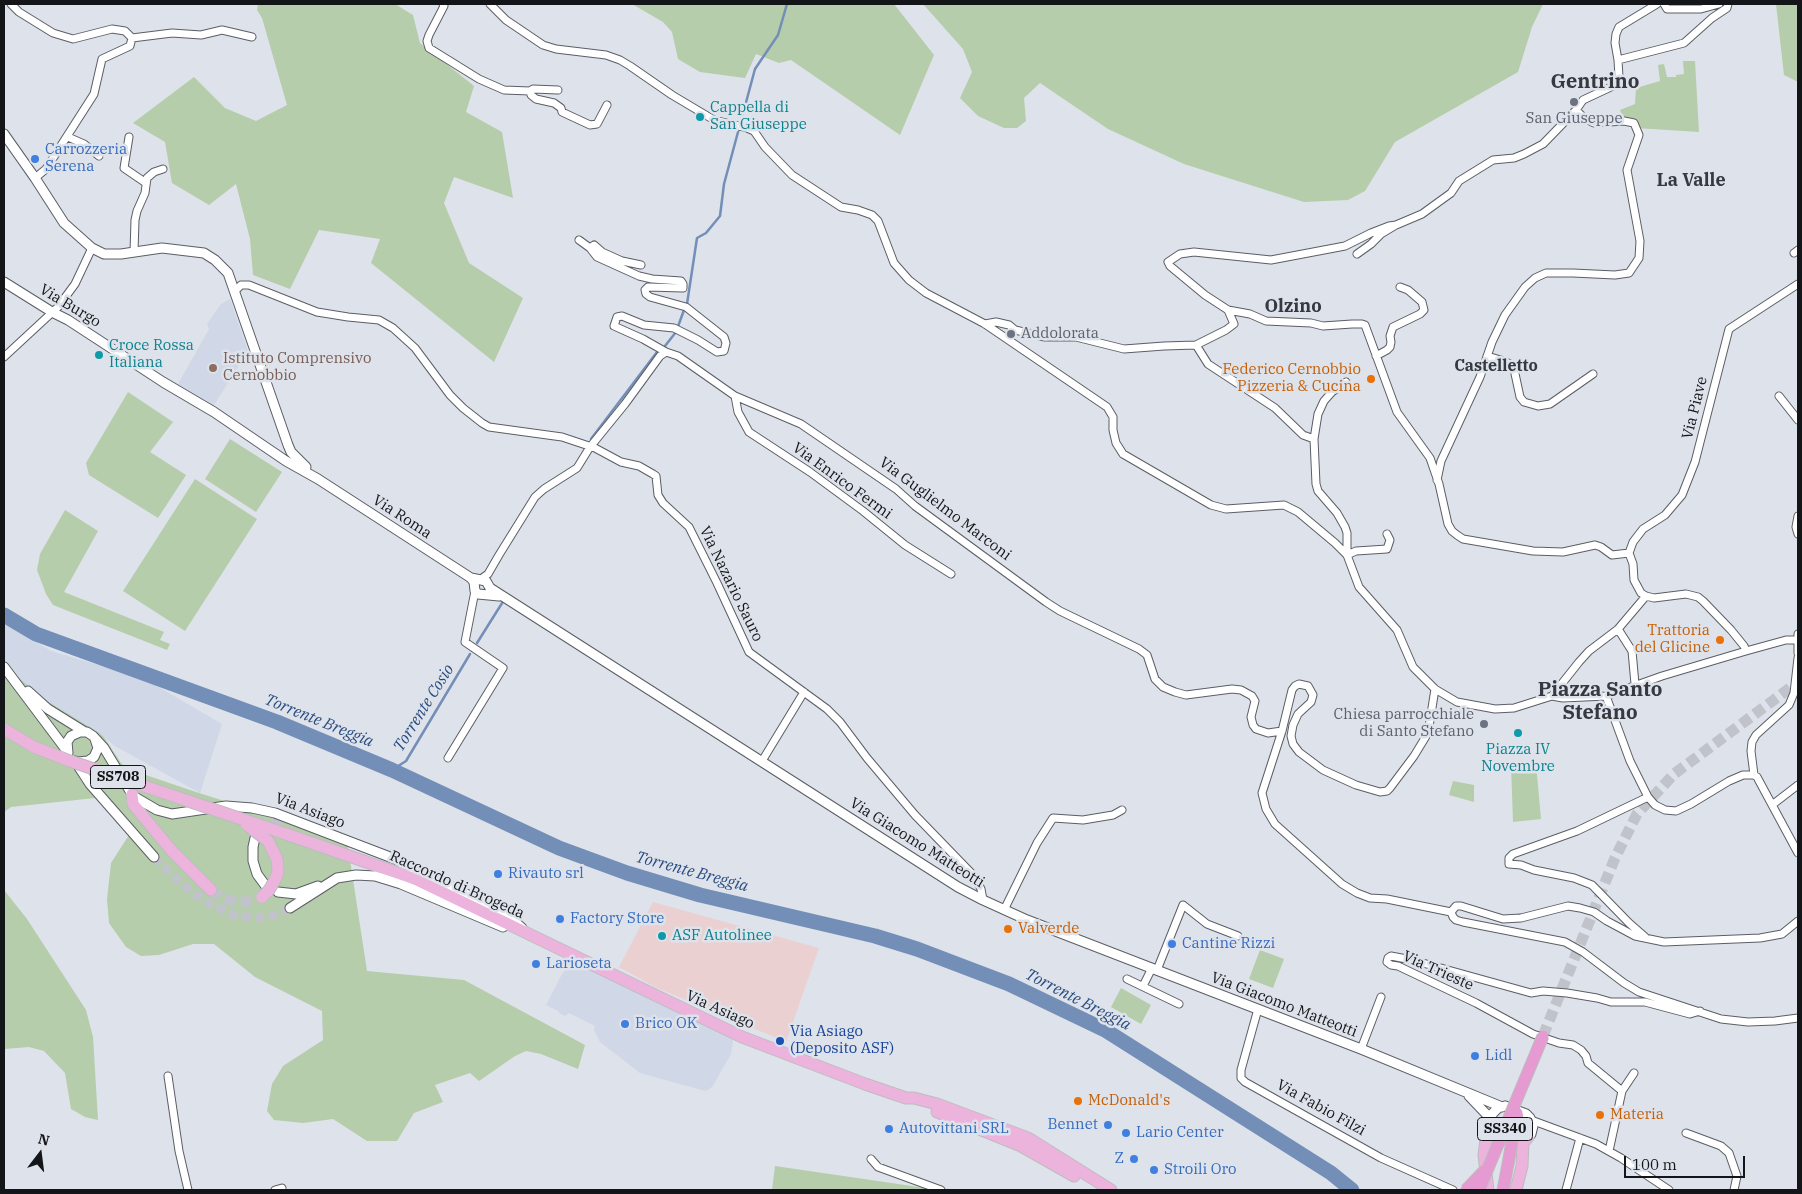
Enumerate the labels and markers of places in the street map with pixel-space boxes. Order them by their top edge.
marker: San Giuseppe [1568,96,1580,108]
place label: Cappella di San Giuseppe [710,99,807,134]
place label: San Giuseppe [1526,110,1622,128]
marker: Cappella di San Giuseppe [694,111,706,123]
place label: Carrozzeria Serena [45,141,127,176]
marker: Carrozzeria Serena [29,153,41,165]
place label: Addolorata [1021,325,1099,343]
marker: Addolorata [1005,328,1017,340]
place label: Croce Rossa Italiana [109,337,194,372]
marker: Croce Rossa Italiana [93,349,105,361]
place label: Istituto Comprensivo Cernobbio [223,350,371,385]
place label: Federico Cernobbio Pizzeria & Cucina [1223,361,1361,396]
marker: Istituto Comprensivo Cernobbio [207,362,219,374]
marker: Federico Cernobbio Pizzeria & Cucina [1365,373,1377,385]
place label: Trattoria del Glicine [1635,622,1710,657]
marker: Trattoria del Glicine [1714,634,1726,646]
place label: Chiesa parrocchiale di Santo Stefano [1334,706,1474,741]
marker: Chiesa parrocchiale di Santo Stefano [1478,718,1490,730]
marker: Piazza IV Novembre [1512,727,1524,739]
place label: Piazza IV Novembre [1481,741,1555,776]
place label: Rivauto srl [508,865,584,883]
marker: Rivauto srl [492,868,504,880]
place label: Factory Store [570,910,664,928]
marker: Factory Store [554,913,566,925]
place label: Valverde [1018,920,1079,938]
marker: Valverde [1002,923,1014,935]
place label: ASF Autolinee [672,927,772,945]
marker: ASF Autolinee [656,930,668,942]
place label: Cantine Rizzi [1182,935,1275,953]
marker: Cantine Rizzi [1166,938,1178,950]
place label: Larioseta [546,955,612,973]
marker: Larioseta [530,958,542,970]
place label: Brico OK [635,1015,697,1033]
marker: Brico OK [619,1018,631,1030]
place label: Via Asiago (Deposito ASF) [790,1023,894,1058]
marker: Via Asiago (Deposito ASF) [774,1035,786,1047]
place label: Lidl [1485,1047,1512,1065]
marker: Lidl [1469,1050,1481,1062]
place label: McDonald's [1088,1092,1170,1110]
marker: McDonald's [1072,1095,1084,1107]
place label: Materia [1610,1106,1664,1124]
marker: Materia [1594,1109,1606,1121]
place label: Bennet [1047,1116,1098,1134]
marker: Bennet [1102,1119,1114,1131]
place label: Autovittani SRL [899,1120,1009,1138]
marker: Autovittani SRL [883,1123,895,1135]
place label: Lario Center [1136,1124,1224,1142]
marker: Lario Center [1120,1127,1132,1139]
place label: Z [1114,1150,1124,1168]
marker: Z [1128,1153,1140,1165]
place label: Stroili Oro [1164,1161,1236,1179]
marker: Stroili Oro [1148,1164,1160,1176]

